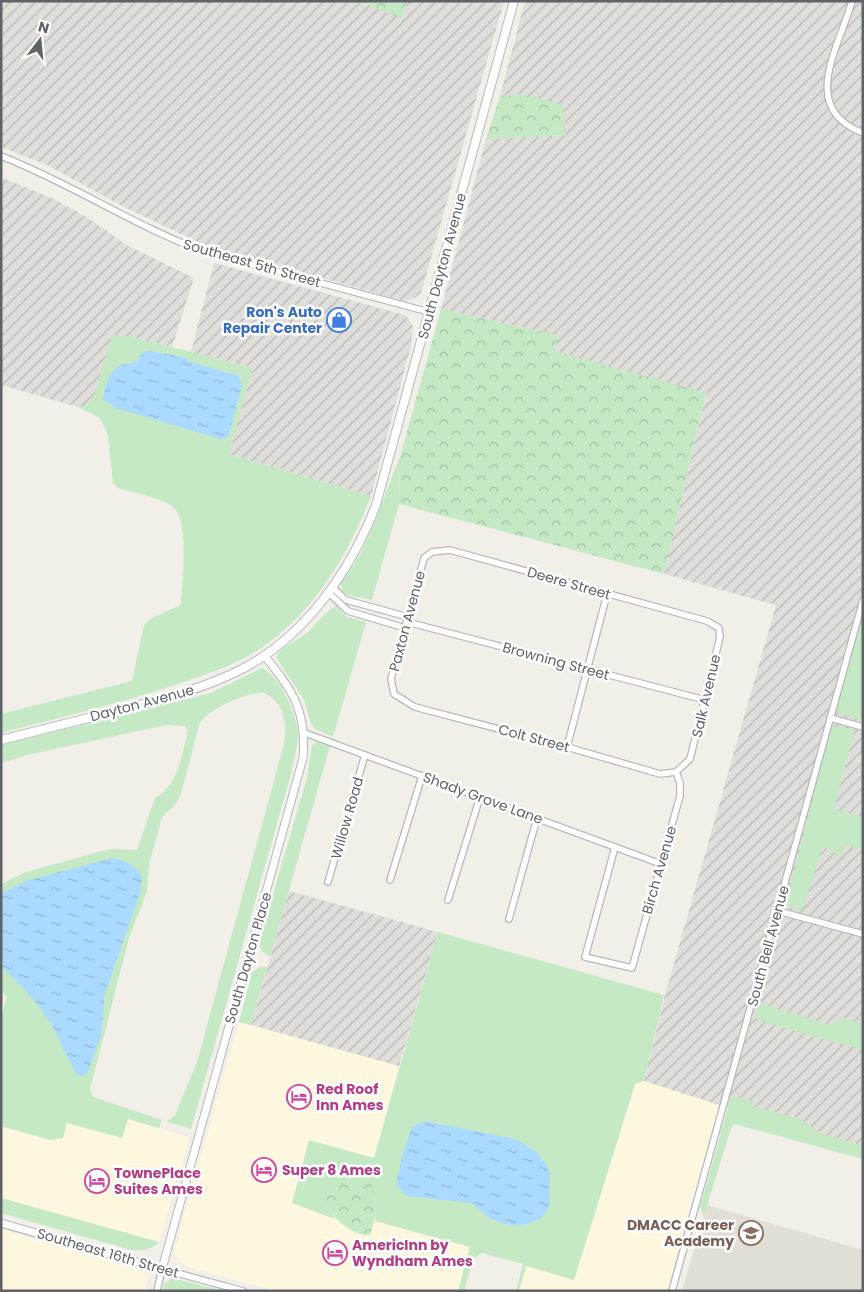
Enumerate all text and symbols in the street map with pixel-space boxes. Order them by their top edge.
north arrow [15,15,65,65]
text: N [36,16,51,39]
street label: South Dayton Avenue [413,190,471,341]
street label: Southeast 5th Street [181,234,323,292]
place label: Ron's Auto Repair Center [223,302,322,338]
shop icon: Ron's Auto Repair Center [326,307,352,333]
street label: Deere Street [525,562,613,604]
street label: Paxton Avenue [384,568,430,674]
street label: Browning Street [500,637,612,685]
street label: Salk Avenue [687,652,725,739]
street label: Dayton Avenue [88,679,196,726]
street label: Colt Street [496,719,572,757]
street label: Shady Grove Lane [420,767,546,829]
street label: Willow Road [326,775,368,861]
street label: Birch Avenue [637,823,681,917]
street label: South Bell Avenue [742,883,794,1009]
street label: South Dayton Place [220,890,276,1026]
place label: Red Roof Inn Ames [316,1079,384,1115]
hotel icon: Red Roof Inn Ames [286,1084,312,1110]
hotel icon: Super 8 Ames [251,1157,277,1183]
place label: Super 8 Ames [282,1160,381,1180]
place label: TownePlace Suites Ames [114,1163,203,1199]
hotel icon: TownePlace Suites Ames [84,1168,110,1194]
place label: DMACC Career Academy [627,1215,734,1251]
school or university icon: DMACC Career Academy [738,1220,764,1246]
street label: Southeast 16th Street [35,1223,181,1283]
place label: AmericInn by Wyndham Ames [352,1235,473,1271]
hotel icon: AmericInn by Wyndham Ames [322,1240,348,1266]

